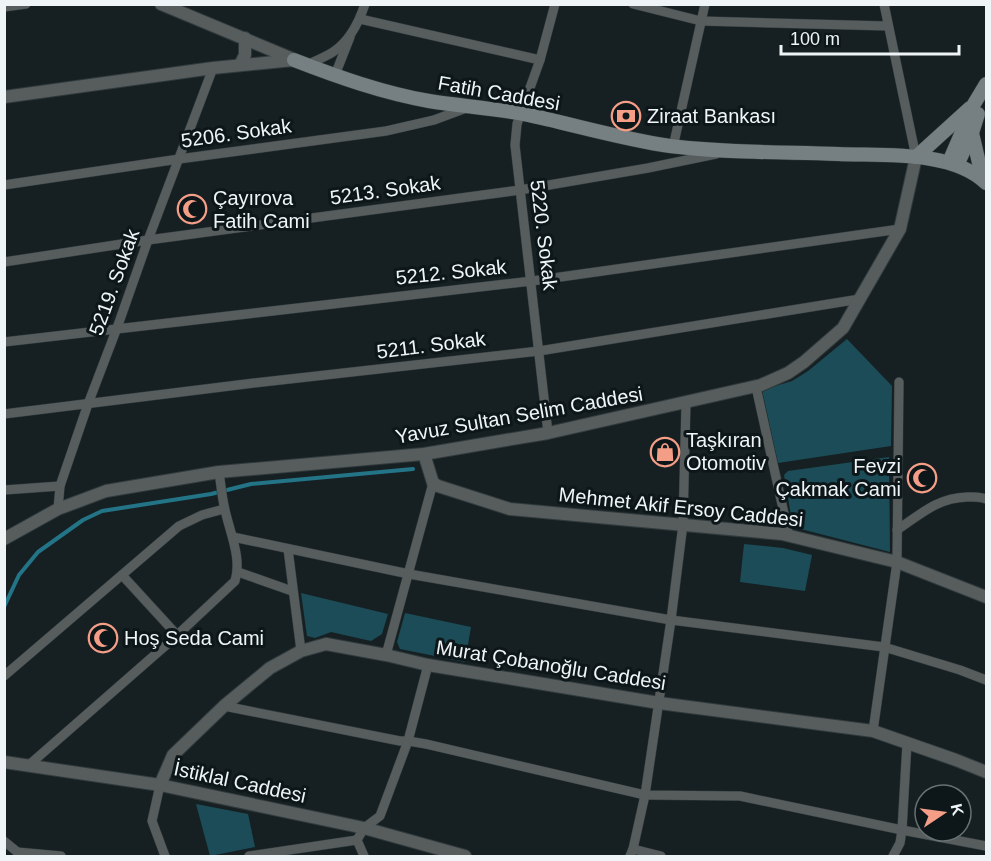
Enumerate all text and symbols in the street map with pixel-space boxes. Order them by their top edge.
scale bar [781,18,960,56]
text: 100 m [790,29,840,49]
street label: Fatih Caddesi [436,71,562,115]
bank icon: Ziraat Bankası [610,100,642,132]
place label: Ziraat Bankası [647,105,776,127]
street label: 5206. Sokak [179,114,294,152]
street label: 5213. Sokak [328,171,443,209]
street label: 5220. Sokak [526,178,562,293]
place label: Çayırova Fatih Cami [213,187,310,232]
mosque icon: Çayırova Fatih Cami [176,193,208,225]
street label: 5219. Sokak [85,225,144,338]
street label: 5212. Sokak [395,255,508,289]
street label: 5211. Sokak [375,327,488,363]
street label: Yavuz Sultan Selim Caddesi [394,382,644,448]
place label: Taşkıran Otomotiv [686,429,766,474]
shop icon: Taşkıran Otomotiv [649,436,681,468]
place label: Fevzi Çakmak Cami [775,455,901,500]
mosque icon: Fevzi Çakmak Cami [906,462,938,494]
street label: Mehmet Akif Ersoy Caddesi [558,483,804,531]
mosque icon: Hoş Seda Cami [87,622,119,654]
place label: Hoş Seda Cami [124,627,264,649]
street label: Murat Çobanoğlu Caddesi [435,636,667,694]
street label: İstiklal Caddesi [172,757,308,807]
north arrow [913,783,973,843]
text: K [948,802,967,818]

